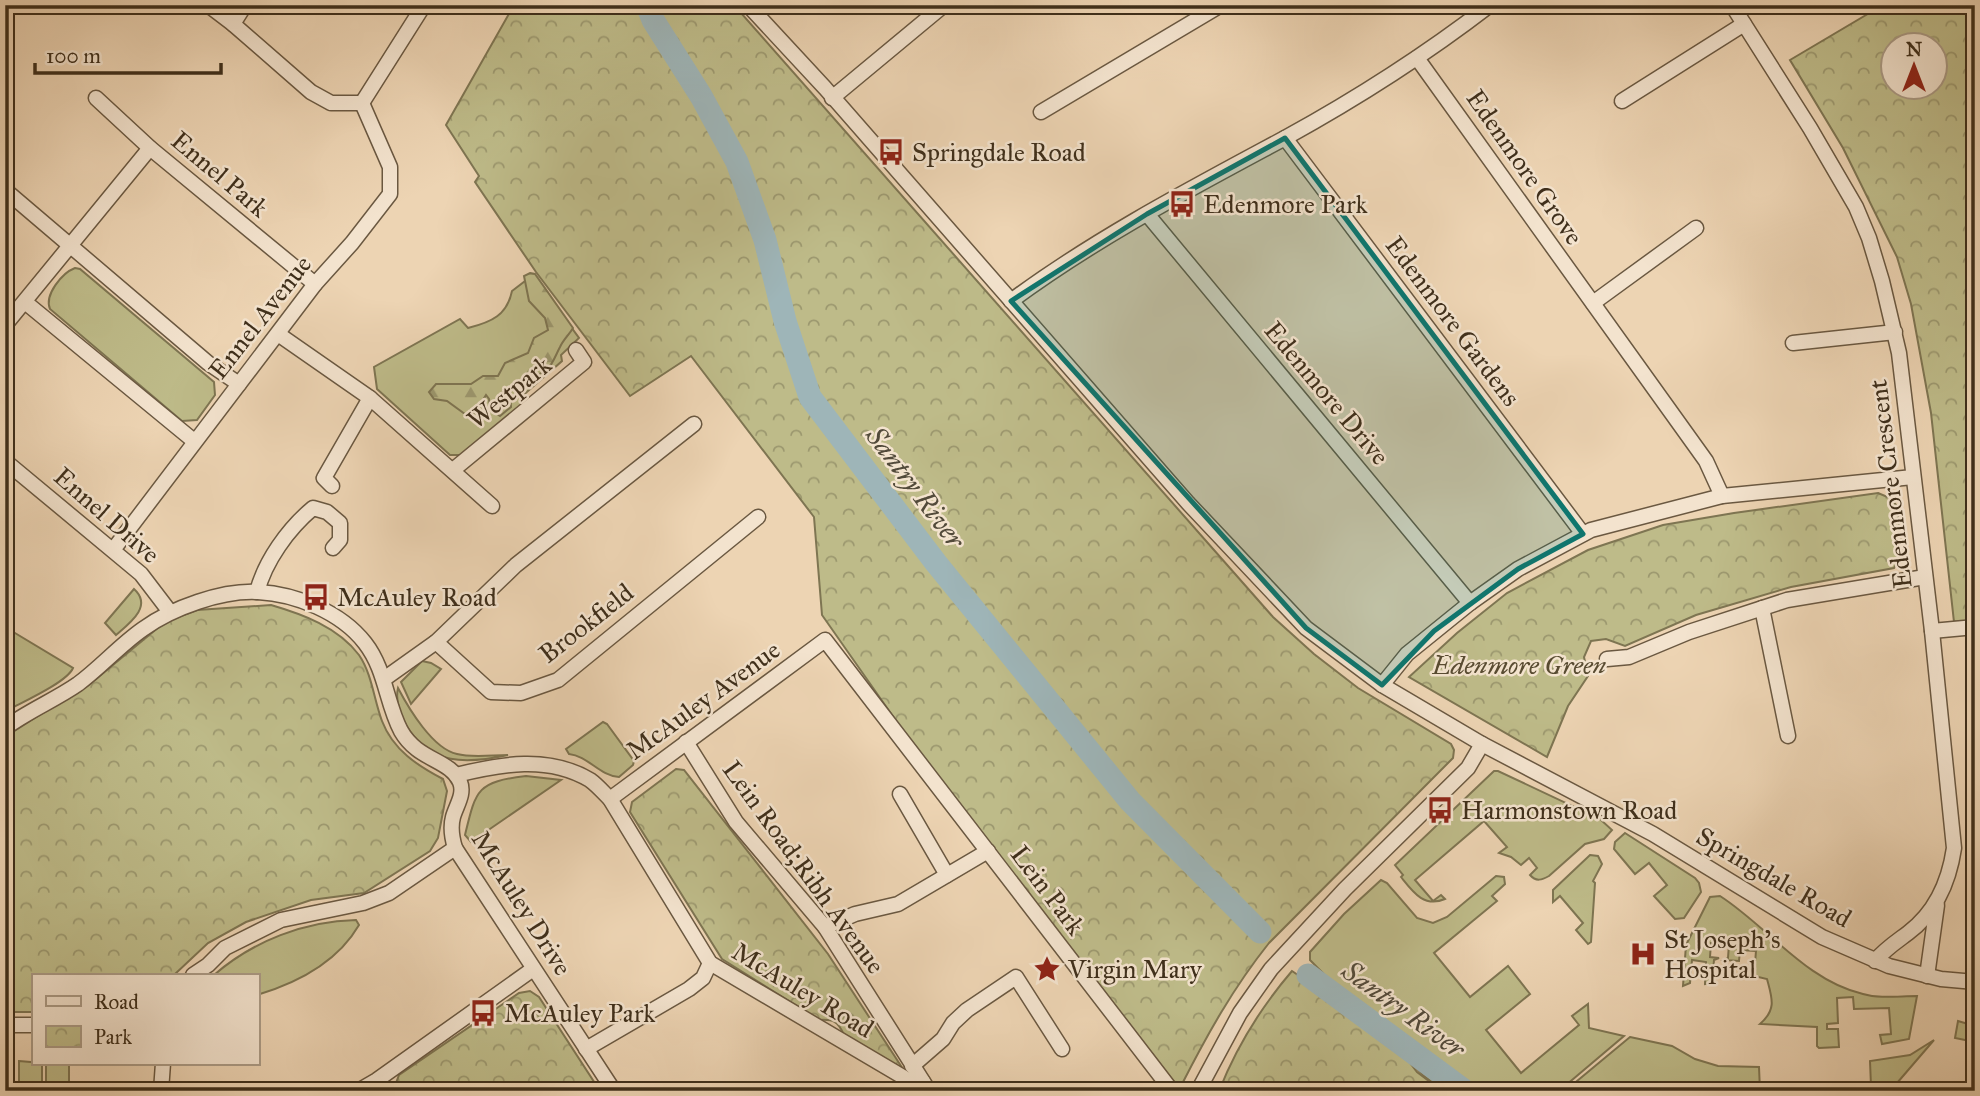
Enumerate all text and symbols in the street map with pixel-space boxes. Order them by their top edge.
scale bar [35,32,220,76]
north arrow [1878,32,1948,102]
text: N [1906,38,1922,61]
text: 100 m [46,43,101,69]
street label: Edenmore Grove [1460,83,1590,251]
street label: Ennel Park [165,124,276,225]
place label: Springdale Road [912,136,1086,168]
bus stop icon: Springdale Road [876,137,906,167]
place label: Edenmore Park [1203,188,1368,220]
bus stop icon: Edenmore Park [1167,189,1197,219]
street label: Edenmore Gardens [1379,230,1527,412]
street label: Ennel Avenue [202,249,318,385]
street label: Edenmore Drive [1258,315,1396,471]
street label: Westpark [461,348,558,436]
street label: Edenmore Crescent [1861,378,1919,590]
water label: Santry River [858,419,974,556]
street label: Ennel Drive [47,460,167,570]
street label: Brookfield [532,576,640,670]
place label: McAuley Road [337,581,497,613]
bus stop icon: McAuley Road [301,582,331,612]
street label: McAuley Avenue [620,633,786,767]
park label: Edenmore Green [1431,649,1607,681]
street label: Lein Road;Ribh Avenue [716,754,892,980]
place label: Harmonstown Road [1461,794,1677,826]
bus stop icon: Harmonstown Road [1425,795,1455,825]
street label: Springdale Road [1691,820,1857,934]
street label: McAuley Drive [465,825,579,981]
street label: Lein Park [1004,839,1093,942]
place label: St Joseph's Hospital [1664,923,1780,985]
street label: McAuley Road [726,935,880,1045]
hospital icon: St Joseph's Hospital [1628,939,1658,969]
water label: Santry River [1334,952,1473,1067]
place label: Virgin Mary [1067,953,1202,985]
place icon: Virgin Mary [1032,954,1062,984]
legend [32,974,259,1064]
text: Road [94,989,139,1015]
place label: McAuley Park [504,997,656,1029]
bus stop icon: McAuley Park [468,998,498,1028]
text: Park [94,1024,132,1050]

